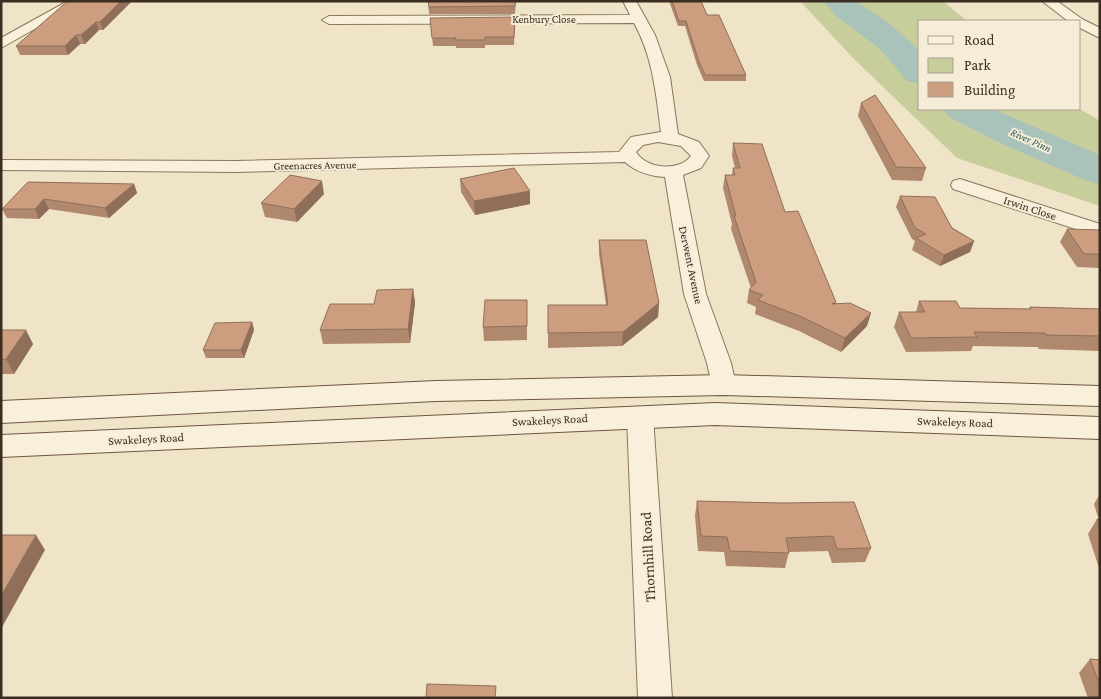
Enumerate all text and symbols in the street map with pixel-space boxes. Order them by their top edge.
street label: Kenbury Close [512,13,576,26]
legend [918,20,1081,110]
text: Road [964,32,995,48]
text: Park [964,57,991,73]
text: Building [964,82,1015,99]
water label: River Pinn [1009,126,1054,154]
street label: Greenacres Avenue [273,158,357,172]
street label: Irwin Close [1002,193,1058,223]
street label: Derwent Avenue [676,225,706,305]
street label: Swakeleys Road [512,411,589,429]
street label: Swakeleys Road [917,414,994,430]
street label: Swakeleys Road [108,430,185,448]
street label: Thornhill Road [638,511,658,602]

